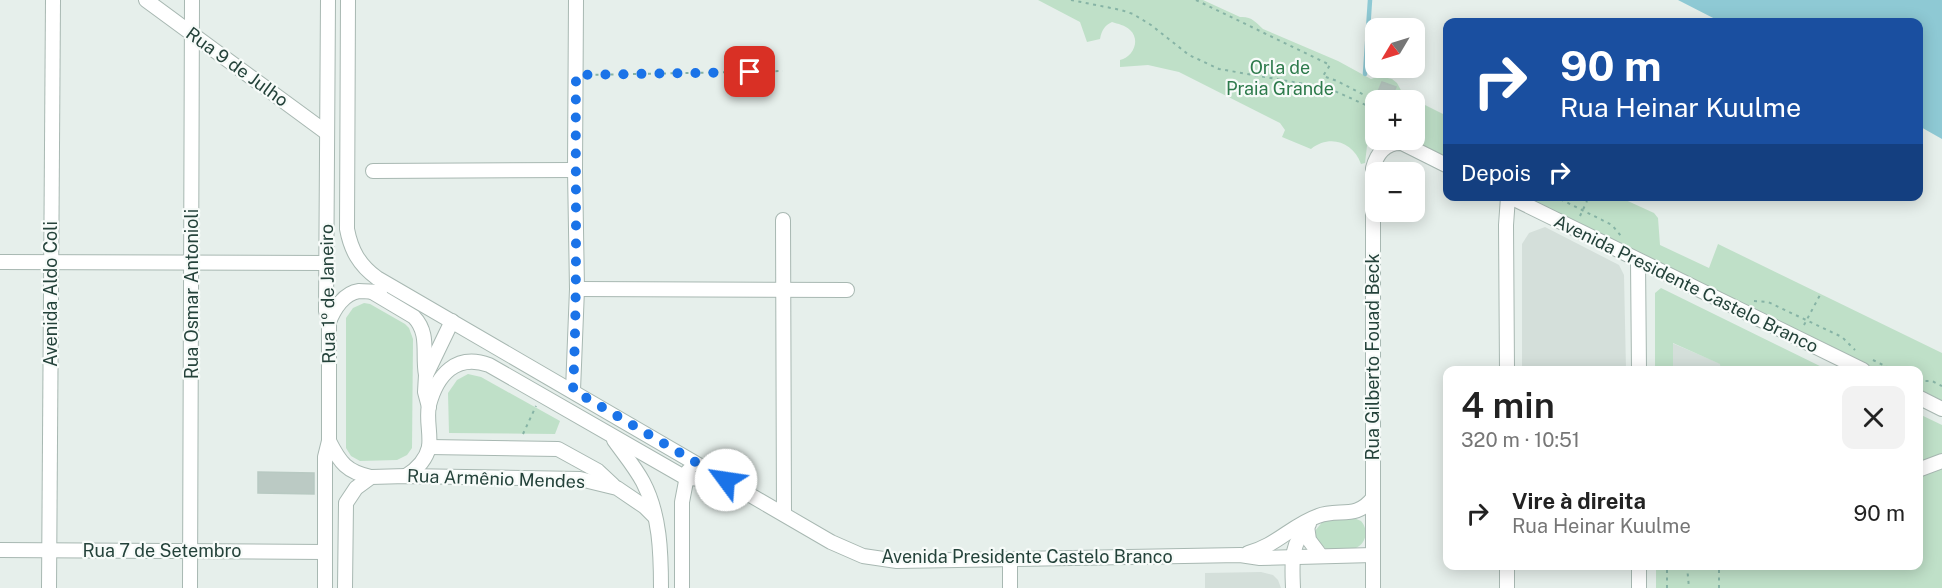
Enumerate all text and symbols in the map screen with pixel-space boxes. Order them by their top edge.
north arrow [1365,18,1425,78]
map controls [1365,18,1425,222]
street label: Rua 9 de Julho [182,23,292,111]
text: 90 m [1560,41,1662,90]
icon: right [1461,42,1539,120]
pin [724,46,775,97]
icon: arrive [733,55,766,88]
park label: Orla de Praia Grande [1226,57,1334,99]
button: + [1365,90,1425,150]
text: Rua Heinar Kuulme [1560,91,1801,123]
icon: right [1543,156,1576,189]
text: Depois [1461,160,1531,186]
button: − [1365,162,1425,222]
street label: Rua Osmar Antonioli [181,209,202,379]
street label: Avenida Presidente Castelo Branco [1551,210,1822,357]
street label: Avenida Aldo Coli [40,221,61,367]
street label: Rua 1º de Janeiro [316,224,339,364]
street label: Rua Gilberto Fouad Beck [1362,253,1383,461]
text: 4 min [1461,384,1555,426]
button: close [1842,386,1905,449]
text: 320 m · 10:51 [1461,428,1580,452]
position arrow [694,448,758,512]
street label: Rua Armênio Mendes [407,465,585,492]
text: Vire à direita [1512,488,1646,514]
icon: right [1461,497,1494,530]
text: 90 m [1854,500,1905,526]
text: Rua Heinar Kuulme [1512,514,1691,538]
street label: Rua 7 de Setembro [82,540,242,561]
street label: Avenida Presidente Castelo Branco [881,546,1173,567]

